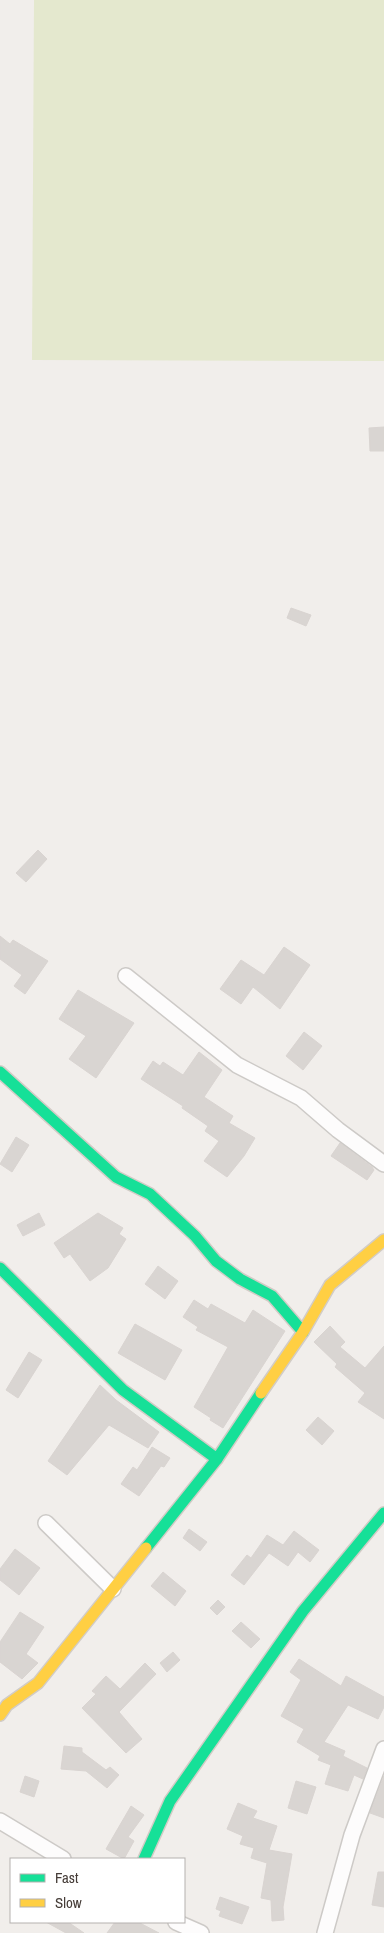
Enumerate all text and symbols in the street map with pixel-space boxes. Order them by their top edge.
legend [10,1858,185,1923]
text: Fast [55,1867,79,1888]
text: Slow [55,1892,82,1913]

